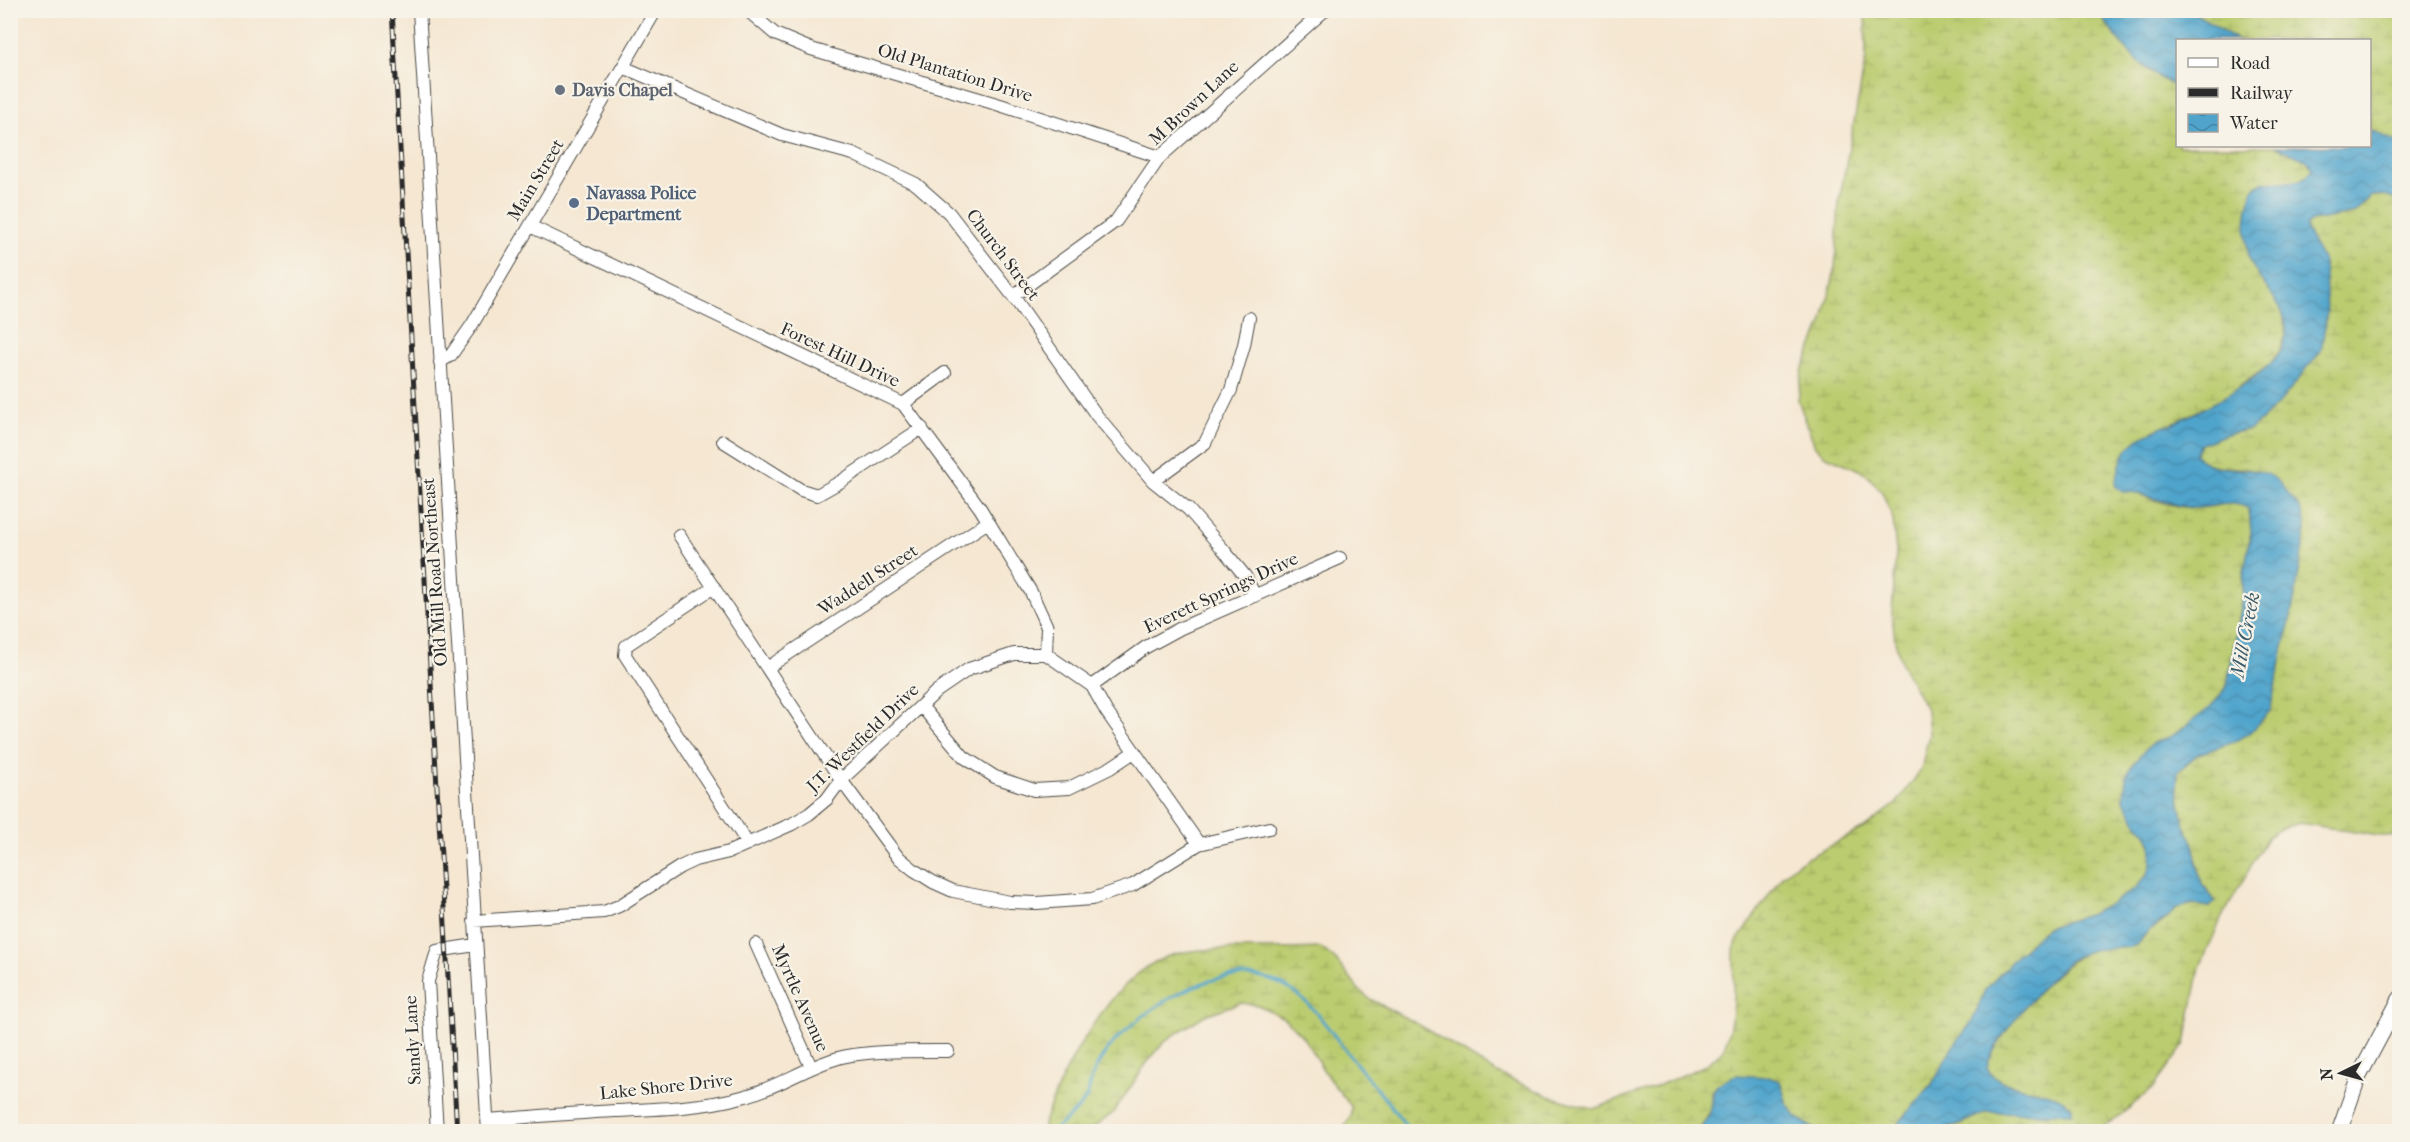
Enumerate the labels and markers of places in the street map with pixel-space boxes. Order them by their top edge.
place label: Davis Chapel [572,80,674,101]
marker: Davis Chapel [553,83,567,97]
place label: Navassa Police Department [586,183,696,225]
marker: Navassa Police Department [567,196,581,210]

